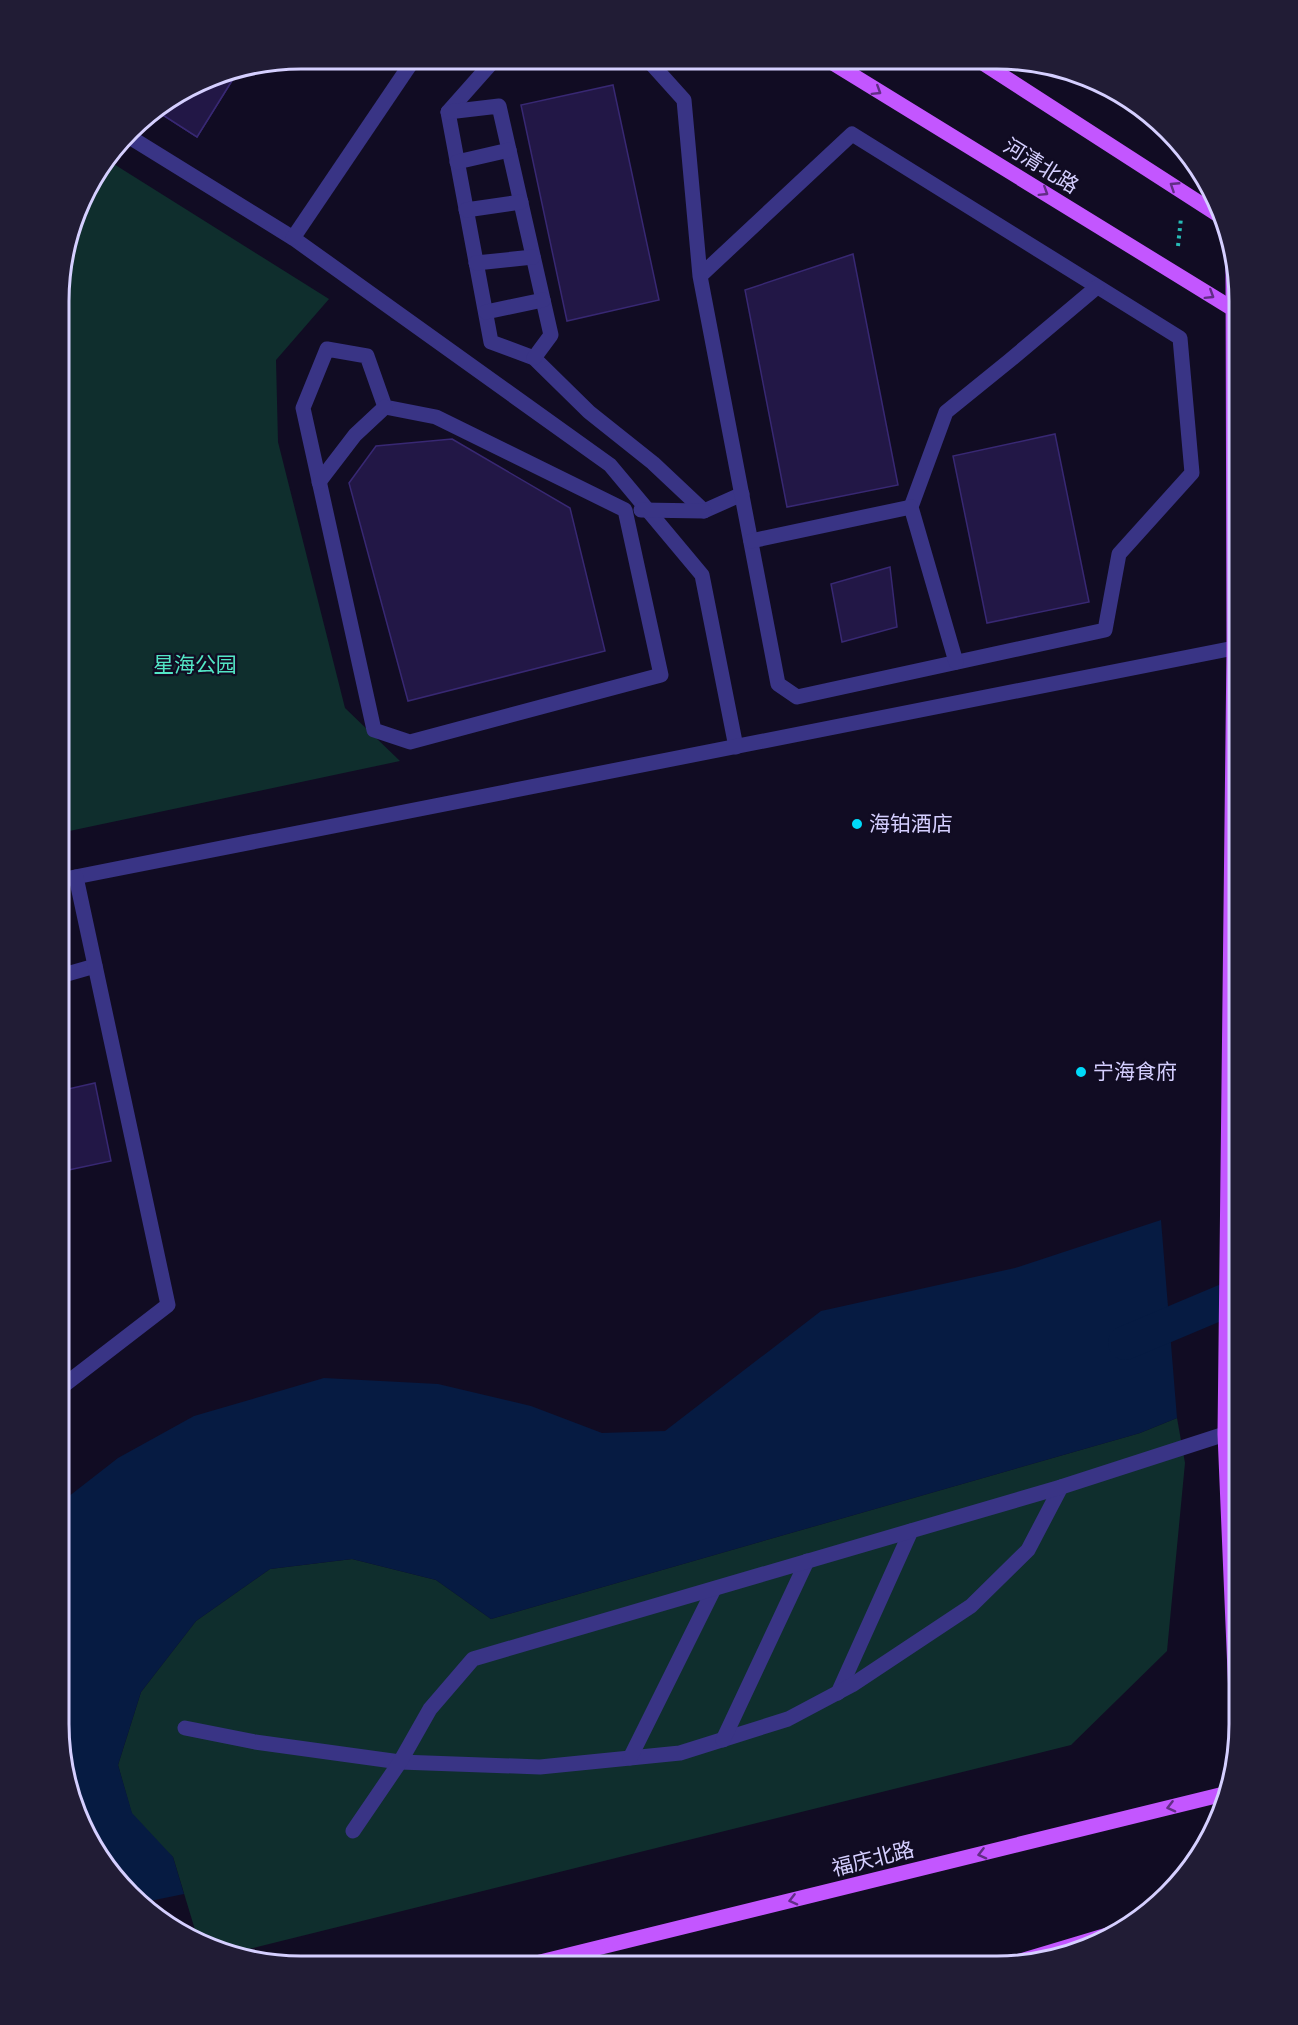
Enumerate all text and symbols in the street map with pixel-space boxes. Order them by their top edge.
one-way arrow [871,83,881,95]
street label: 河清北路 [999,134,1083,198]
one-way arrow [1169,182,1180,193]
one-way arrow [1038,185,1048,197]
one-way arrow [1204,287,1214,299]
park label: 星海公园 [153,653,237,677]
place label: 海铂酒店 [869,812,953,836]
marker: 海铂酒店 [850,817,864,831]
place label: 宁海食府 [1093,1060,1177,1084]
marker: 宁海食府 [1074,1065,1088,1079]
one-way arrow [1167,1800,1177,1813]
street label: 福庆北路 [829,1837,917,1881]
one-way arrow [977,1846,987,1859]
one-way arrow [788,1893,798,1906]

